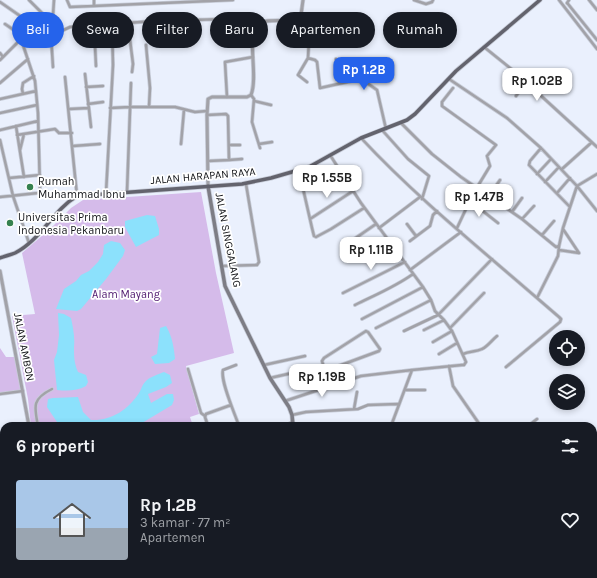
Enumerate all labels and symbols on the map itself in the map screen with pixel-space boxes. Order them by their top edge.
pin: Rp 1.2B [327,57,401,91]
pin: Rp 1.02B [496,68,578,102]
street label: JALAN HARAPAN RAYA [150,165,257,187]
pin: Rp 1.55B [286,165,368,199]
place label: Rumah Muhammad Ibnu [38,175,125,201]
marker: Rumah Muhammad Ibnu [25,182,35,192]
pin: Rp 1.47B [438,184,520,218]
street label: JALAN SINGGALANG [212,192,244,288]
place label: Universitas Prima Indonesia Pekanbaru [18,211,124,237]
marker: Universitas Prima Indonesia Pekanbaru [5,218,15,228]
pin: Rp 1.11B [330,237,412,271]
park label: Alam Mayang [92,288,161,301]
street label: JALAN AMBON [11,312,37,382]
pin: Rp 1.19B [281,364,363,398]

